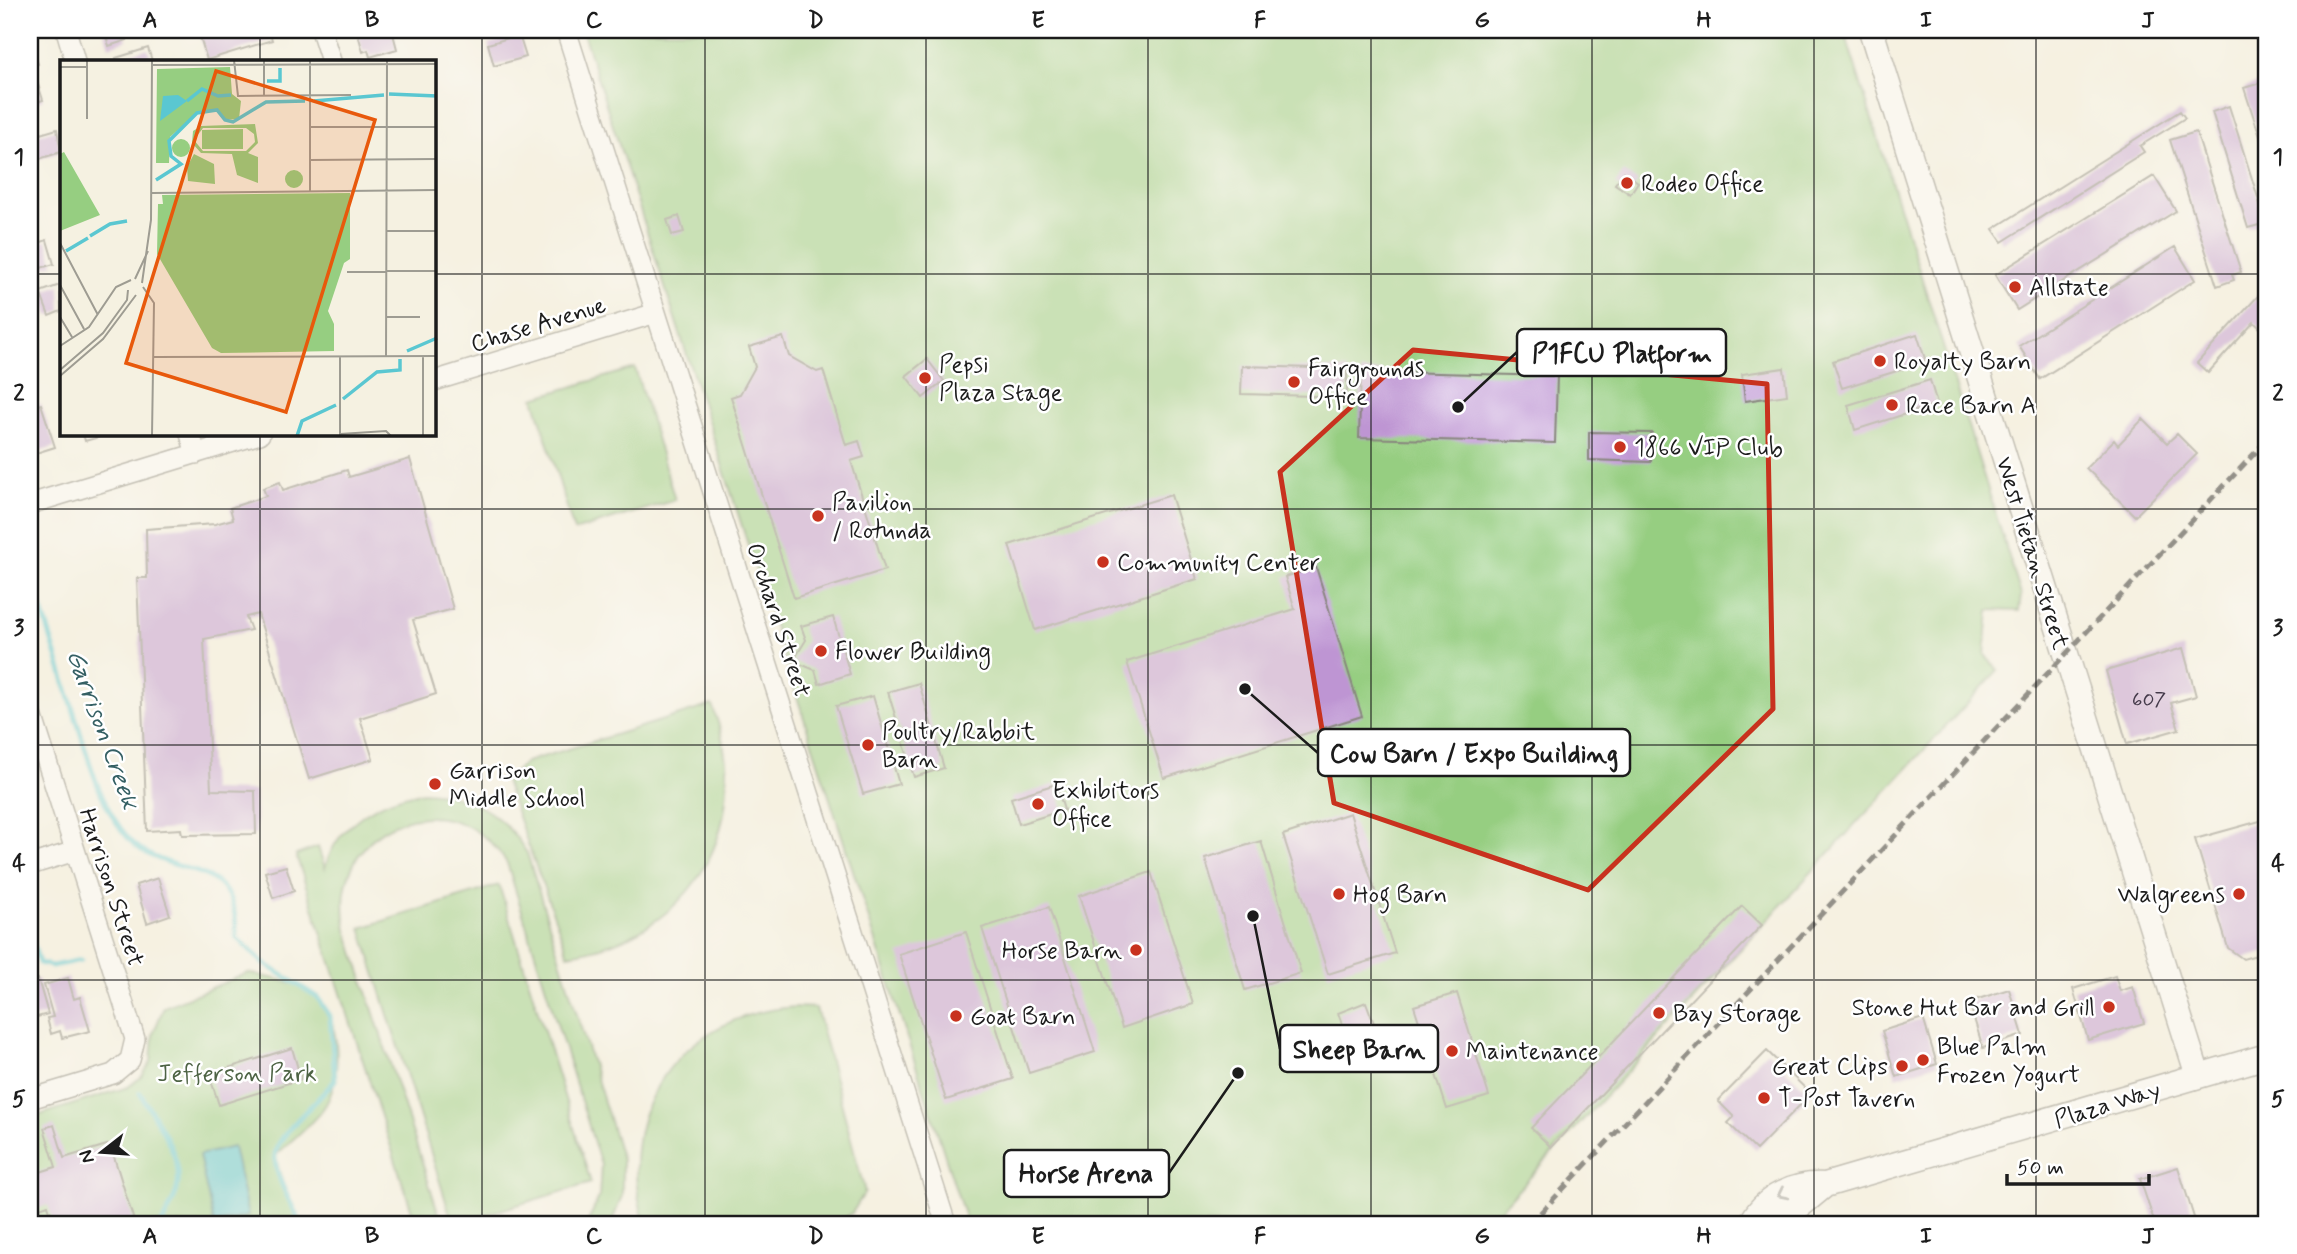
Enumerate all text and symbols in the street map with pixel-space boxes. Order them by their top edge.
text: A [142,6,158,36]
text: B [365,6,380,36]
text: C [586,6,603,36]
text: D [808,6,824,36]
text: E [1031,6,1045,36]
text: F [1254,6,1266,36]
text: G [1474,6,1490,36]
text: H [1696,6,1712,36]
text: I [1920,6,1932,36]
text: J [2141,6,2155,36]
inset map [60,60,436,436]
text: 1 [14,143,24,173]
text: 1 [2273,143,2283,173]
place label: Rodeo Office [1641,169,1764,200]
marker: Rodeo Office [1619,175,1635,191]
place label: Allstate [2029,273,2109,304]
marker: Allstate [2007,279,2023,295]
street label: Chase Avenue [467,290,610,361]
callout: P1FCU Platform [1517,329,1726,376]
text: P1FCU Platform [1532,338,1712,374]
place label: Royalty Barn [1894,347,2031,378]
place label: Pepsi Plaza Stage [939,350,1063,411]
marker: Royalty Barn [1872,353,1888,369]
place label: Fairgrounds Office [1308,354,1424,413]
marker: Pepsi Plaza Stage [917,370,933,386]
marker: Fairgrounds Office [1286,374,1302,390]
text: 2 [13,379,25,409]
text: 2 [2272,379,2284,409]
place label: Race Barn A [1906,391,2036,422]
marker: Race Barn A [1884,397,1900,413]
place label: 1866 VIP Club [1634,433,1783,464]
marker: 1866 VIP Club [1612,439,1628,455]
street label: West Tietan Street [1988,453,2076,654]
place label: Pavilion / Rotunda [832,488,932,547]
marker: Pavilion / Rotunda [810,508,826,524]
street label: Orchard Street [738,539,817,702]
place label: Community Center [1117,548,1320,579]
marker: Community Center [1095,554,1111,570]
text: 3 [14,614,25,644]
text: 3 [2273,614,2284,644]
place label: Flower Building [835,637,991,670]
marker: Flower Building [813,643,829,659]
water label: Garrison Creek [57,645,147,816]
house number: 607 [2132,686,2166,714]
place label: Poultry/Rabbit Barn [882,717,1035,776]
callout: Cow Barn / Expo Building [1318,729,1630,776]
marker: Poultry/Rabbit Barn [860,737,876,753]
text: Cow Barn / Expo Building [1330,738,1618,773]
place label: Garrison Middle School [449,756,585,815]
marker: Garrison Middle School [427,776,443,792]
place label: Exhibitors Office [1052,776,1159,835]
marker: Exhibitors Office [1030,796,1046,812]
street label: Harrison Street [70,804,151,970]
text: 4 [12,849,26,879]
text: 4 [2271,849,2285,879]
place label: Hog Barn [1353,880,1447,914]
place label: Walgreens [2117,880,2225,913]
marker: Hog Barn [1331,886,1347,902]
marker: Walgreens [2231,886,2247,902]
place label: Horse Barn [1002,936,1122,967]
marker: Horse Barn [1128,942,1144,958]
place label: Stone Hut Bar and Grill [1852,993,2095,1024]
place label: Bay Storage [1673,999,1801,1032]
marker: Stone Hut Bar and Grill [2101,999,2117,1015]
place label: Goat Barn [970,1002,1076,1033]
marker: Bay Storage [1651,1005,1667,1021]
marker: Goat Barn [948,1008,964,1024]
callout: Sheep Barn [1280,1025,1438,1072]
place label: Blue Palm Frozen Yogurt [1937,1032,2080,1091]
text: Sheep Barn [1293,1034,1426,1068]
place label: Maintenance [1466,1037,1599,1068]
marker: Maintenance [1444,1043,1460,1059]
place label: Great Clips [1772,1052,1888,1083]
marker: Blue Palm Frozen Yogurt [1915,1052,1931,1068]
marker: Great Clips [1894,1058,1910,1074]
park label: Jefferson Park [157,1059,317,1090]
street label: Plaza Way [2051,1075,2164,1136]
place label: T-Post Tavern [1778,1084,1915,1115]
text: 5 [12,1085,26,1115]
text: 5 [2271,1085,2285,1115]
marker: T-Post Tavern [1756,1090,1772,1106]
north arrow [66,1118,136,1188]
scale bar [2007,1142,2148,1186]
text: N [73,1147,101,1166]
callout: Horse Arena [1004,1150,1169,1197]
text: 50 m [2017,1154,2064,1182]
text: Horse Arena [1019,1158,1153,1192]
one-way arrow [1777,1186,1789,1200]
text: A [142,1222,158,1252]
text: B [365,1222,380,1252]
text: C [586,1222,603,1252]
text: D [808,1222,824,1252]
text: E [1031,1222,1045,1252]
text: F [1254,1222,1266,1252]
text: G [1474,1222,1490,1252]
text: H [1696,1222,1712,1252]
text: I [1920,1222,1932,1252]
text: J [2141,1222,2155,1252]

